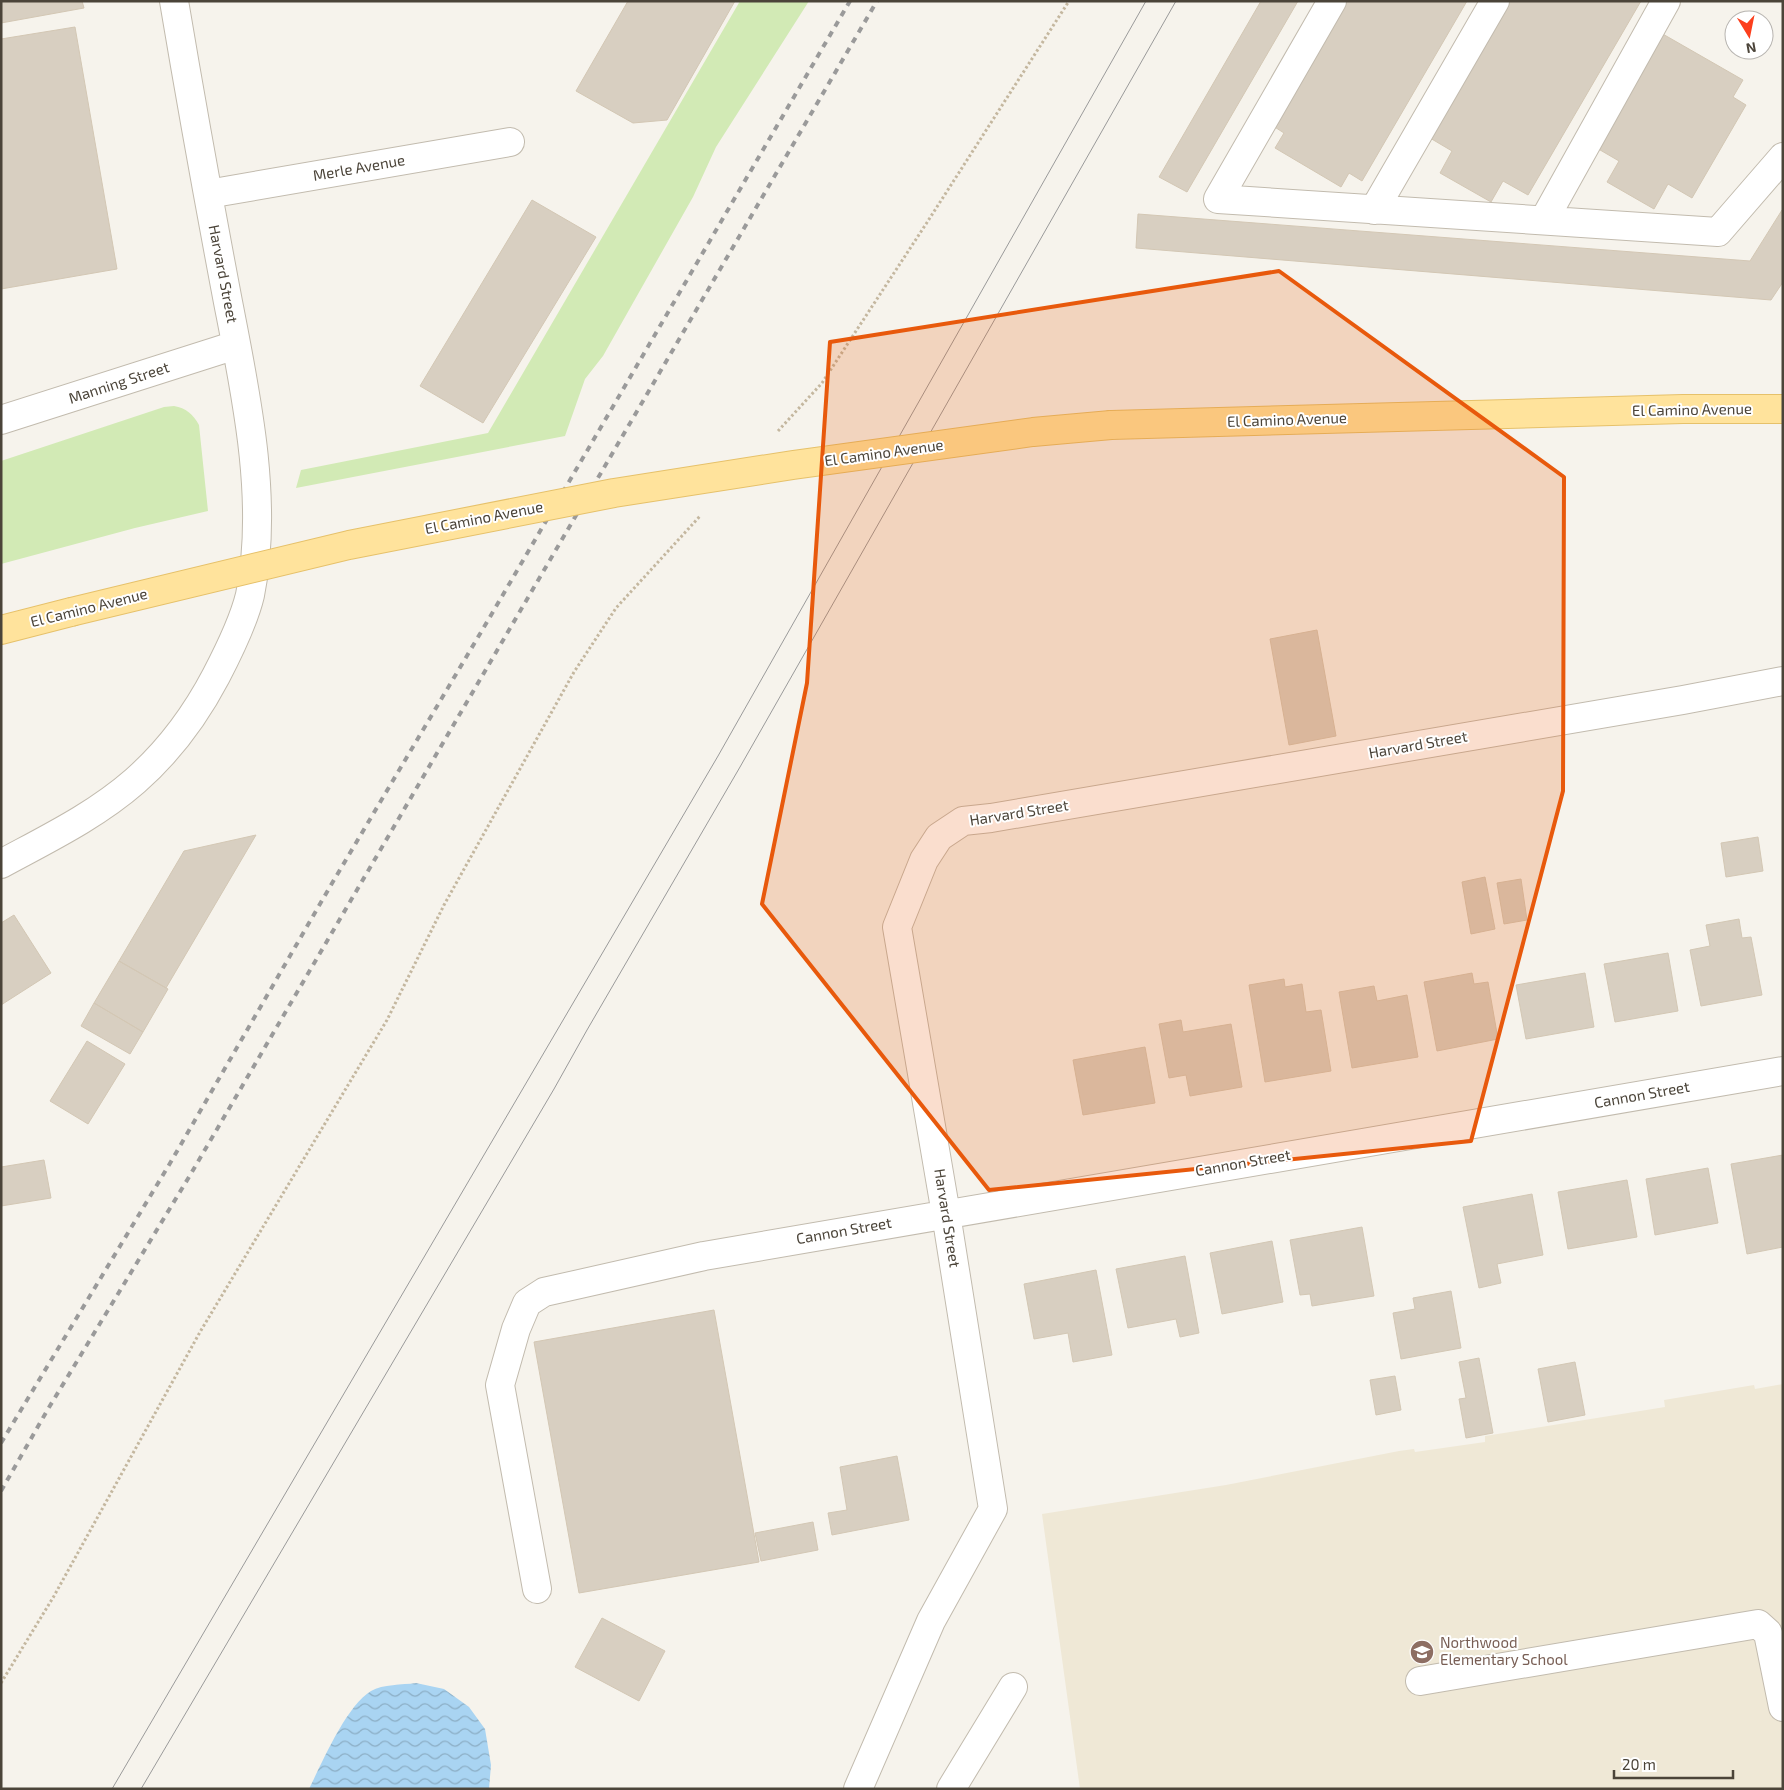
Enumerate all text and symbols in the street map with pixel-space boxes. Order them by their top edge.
north arrow [1724,10,1774,60]
text: N [1745,39,1758,58]
street label: Merle Avenue [311,150,406,184]
street label: Harvard Street [206,223,242,325]
street label: Manning Street [66,357,172,407]
street label: El Camino Avenue [1632,399,1752,419]
street label: El Camino Avenue [1227,408,1347,430]
street label: El Camino Avenue [823,435,945,469]
street label: El Camino Avenue [423,497,544,537]
street label: El Camino Avenue [28,584,149,630]
street label: Harvard Street [1367,726,1469,762]
street label: Harvard Street [968,795,1070,829]
street label: Cannon Street [1593,1077,1691,1111]
street label: Cannon Street [1194,1145,1292,1179]
street label: Harvard Street [931,1167,965,1269]
street label: Cannon Street [795,1213,893,1247]
place label: Northwood Elementary School [1440,1633,1568,1668]
school or university icon: Northwood Elementary School [1409,1639,1435,1665]
scale bar [1614,1748,1733,1780]
text: 20 m [1622,1755,1656,1773]

